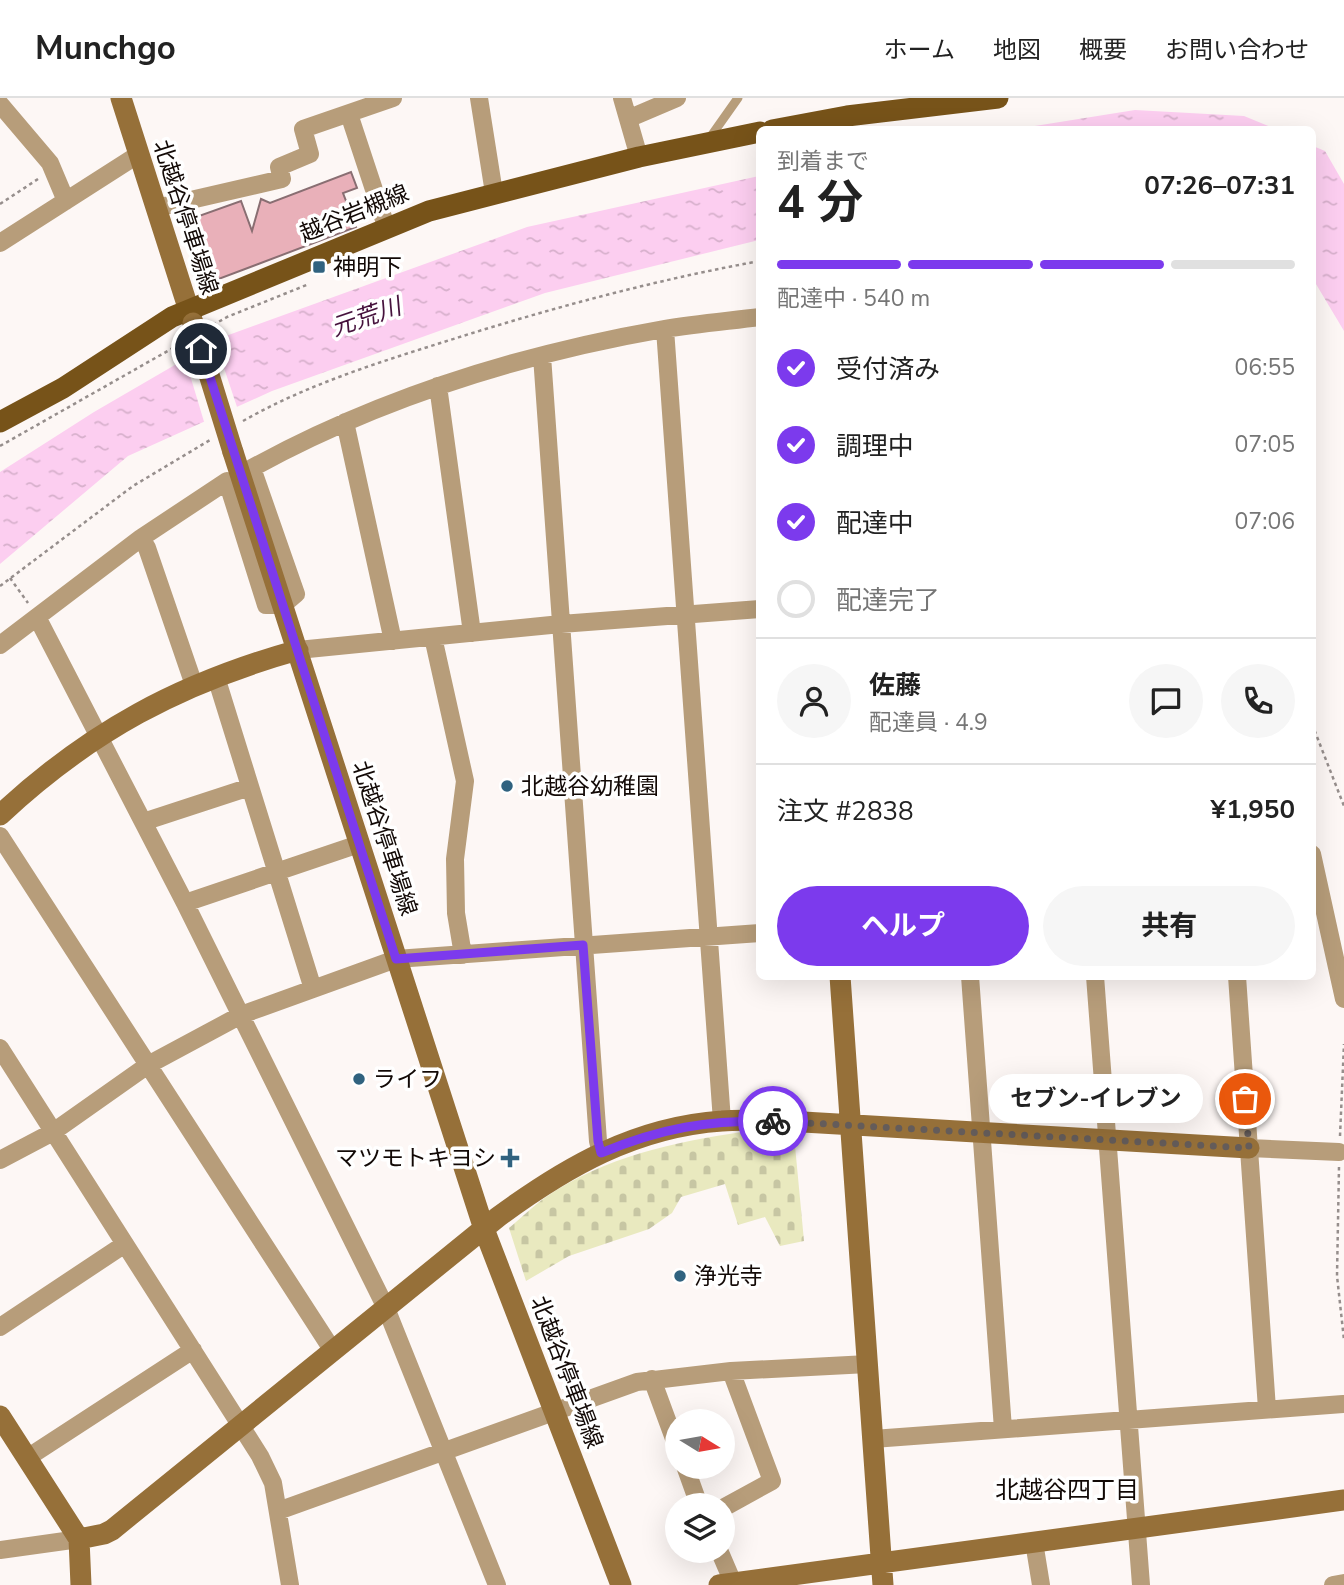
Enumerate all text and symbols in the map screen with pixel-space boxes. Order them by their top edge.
text: Munchgo [35,26,176,71]
text: ホーム [884,34,955,66]
text: 地図 [993,34,1041,66]
text: 概要 [1079,34,1127,66]
text: お問い合わせ [1165,34,1309,66]
street label: 北越谷停車場線 [146,136,225,299]
text: 到着まで [777,146,869,177]
text: 07:26–07:31 [1144,168,1295,203]
text: 4 分 [777,171,863,234]
street label: 越谷岩槻線 [295,178,413,249]
place label: 神明下 [333,252,402,283]
marker: 神明下 [311,259,327,275]
text: 配達中 · 540 m [777,283,930,314]
water label: 元荒川 [327,289,408,344]
pin [171,319,231,379]
icon: home [182,330,220,368]
icon: check [777,349,815,387]
text: 受付済み [836,352,940,387]
text: 06:55 [1235,352,1295,383]
icon: check [777,426,815,464]
text: 調理中 [836,429,914,464]
text: 07:05 [1235,429,1295,460]
icon: check [777,503,815,541]
text: 配達中 [836,506,914,541]
text: 07:06 [1235,506,1295,537]
text: 配達完了 [836,583,940,618]
button: person [777,664,851,738]
button: chat [1129,664,1203,738]
button: phone [1221,664,1295,738]
text: 佐藤 [869,668,921,703]
text: 配達員 · 4.9 [869,707,988,738]
street label: 北越谷停車場線 [345,757,424,920]
place label: 北越谷幼稚園 [521,771,659,802]
marker: 北越谷幼稚園 [499,778,515,794]
text: ¥1,950 [1211,792,1295,827]
text: 注文 #2838 [777,794,914,829]
button: ヘルプ [777,886,1029,966]
button: 共有 [1043,886,1295,966]
place label: ライフ [373,1064,442,1095]
pin [1215,1069,1275,1129]
marker: ライフ [351,1071,367,1087]
callout: セブン-イレブン [990,1074,1203,1124]
icon: bag [1226,1080,1264,1118]
text: セブン-イレブン [1011,1083,1181,1114]
courier [738,1086,808,1156]
icon: bike [754,1102,792,1140]
place label: マツモトキヨシ [335,1143,496,1174]
marker: マツモトキヨシ [502,1150,518,1166]
place label: 浄光寺 [694,1261,763,1292]
marker: 浄光寺 [672,1268,688,1284]
street label: 北越谷停車場線 [523,1291,610,1453]
north arrow [665,1409,735,1479]
map controls [665,1409,735,1563]
district label: 北越谷四丁目 [995,1474,1139,1506]
button: layers [665,1493,735,1563]

